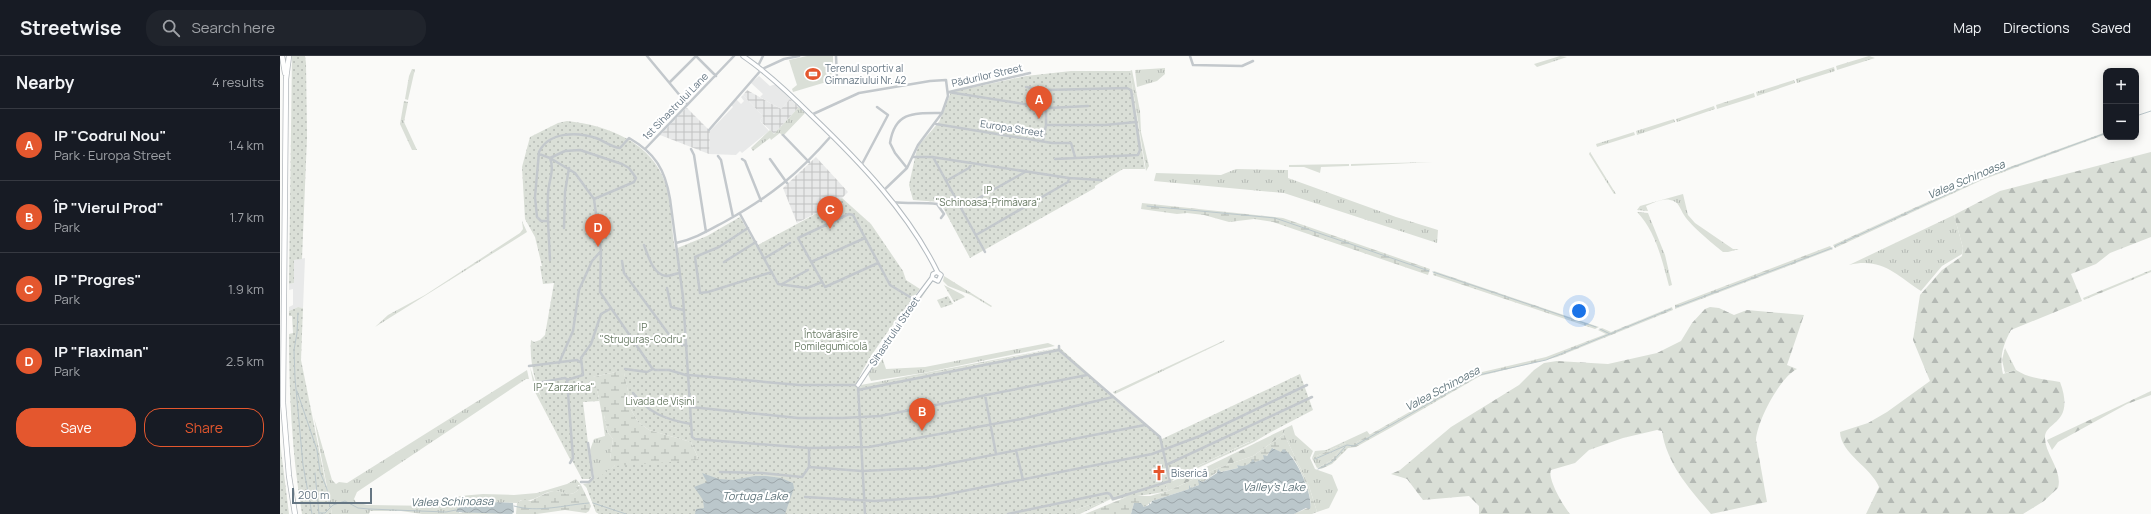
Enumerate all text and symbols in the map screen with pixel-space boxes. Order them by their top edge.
search box [146,10,426,46]
text: Streetwise [20,15,122,41]
icon: search [160,17,182,39]
text: Search here [192,17,275,38]
text: Map [1953,18,1981,37]
text: Directions [2003,18,2070,37]
text: Saved [2092,18,2131,37]
street label: Pădurilor Street [950,60,1024,90]
place label: Terenul sportiv al Gimnaziului Nr. 42 [825,61,907,87]
sports icon: Terenul sportiv al Gimnaziului Nr. 42 [804,65,822,83]
map controls [2103,68,2139,140]
button: + [2103,68,2139,104]
street label: 1st Sihastrului Lane [639,69,711,143]
text: Nearby [16,71,74,94]
text: 4 results [212,73,264,91]
pin: A [1026,86,1052,119]
button: − [2103,104,2139,140]
street label: Europa Street [979,116,1045,140]
text: IP "Codrul Nou" [54,125,166,146]
text: A [25,136,33,154]
text: 1.4 km [228,136,264,154]
text: Park · Europa Street [54,146,171,164]
water label: Valea Schinoasa [1925,156,2008,202]
park label: IP "Schinoasa-Primăvara" [935,183,1041,209]
pin: C [817,196,843,229]
text: ÎP "Vierul Prod" [54,197,164,218]
text: B [25,208,33,226]
text: 1.7 km [230,208,264,226]
pin: D [585,214,611,247]
text: Park [54,218,80,236]
text: IP "Progres" [54,269,141,290]
text: C [24,280,34,298]
text: 1.9 km [228,280,264,298]
text: Park [54,290,80,308]
street label: Sihastrului Street [866,294,922,368]
your location [1569,301,1589,321]
park label: IP "Struguraș-Codru" [600,320,686,346]
park label: Întovărășire Pomilegumicolă [795,327,867,353]
text: IP "Flaximan" [54,341,149,362]
text: D [24,352,34,370]
text: 2.5 km [226,352,264,370]
text: Park [54,362,80,380]
water label: Valea Schinoasa [1402,362,1483,414]
park label: IP "Zarzarica" [534,380,594,394]
park label: Livada de Vișini [625,394,695,408]
pin: B [909,398,935,431]
button: Save [16,408,136,447]
button: Share [144,408,264,447]
church icon: Biserică [1150,464,1168,482]
place label: Biserică [1171,466,1208,480]
water label: Valley's Lake [1243,479,1306,494]
scale bar [292,486,372,505]
text: 200 m [298,487,329,502]
water label: Tortuga Lake [722,488,788,503]
water label: Valea Schinoasa [411,493,494,509]

